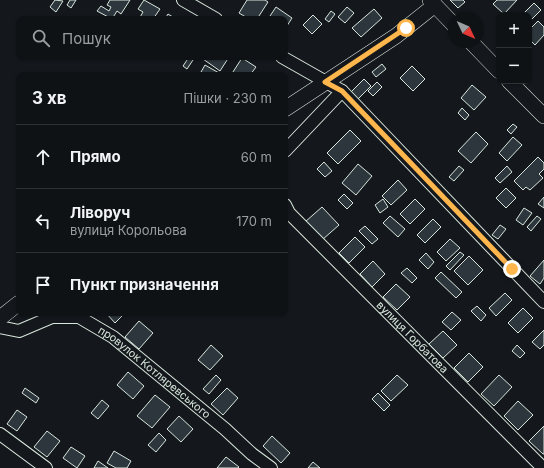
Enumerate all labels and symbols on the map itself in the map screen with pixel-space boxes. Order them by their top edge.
north arrow [448,12,484,48]
route start [397,19,415,37]
route end [503,260,521,278]
street label: вулиця Горбатова [374,298,451,376]
street label: провулок Котляревського [96,323,214,422]

